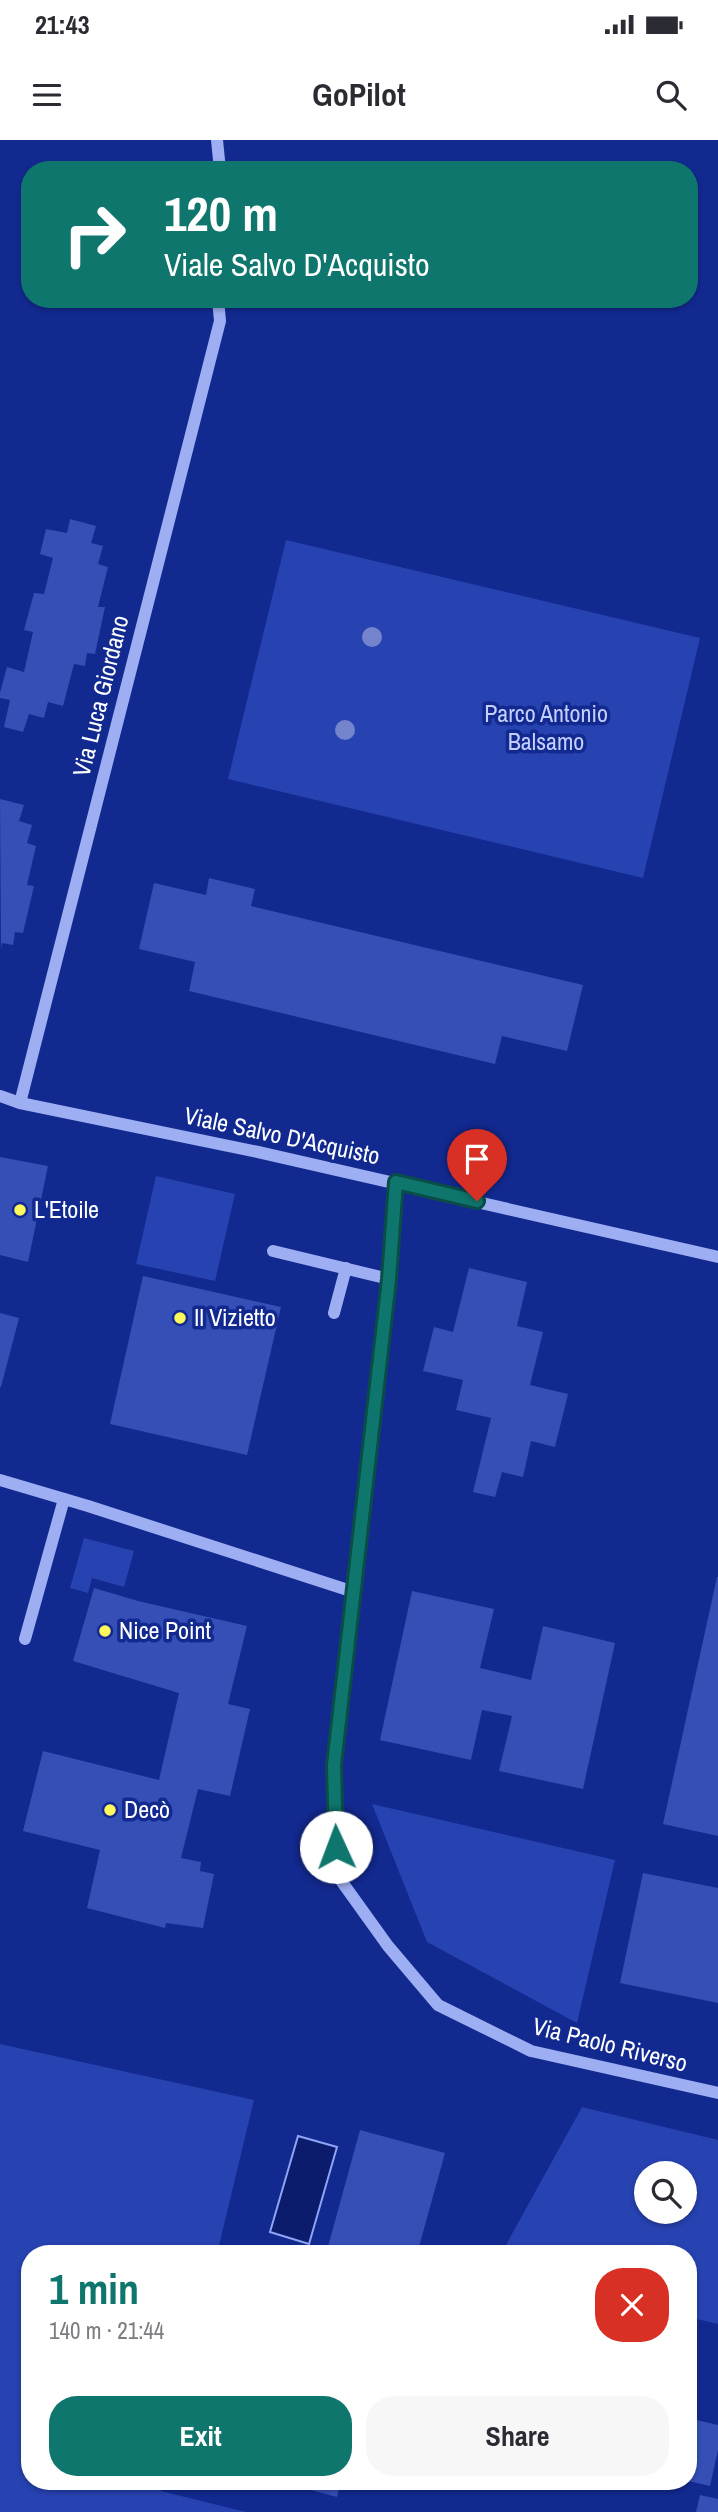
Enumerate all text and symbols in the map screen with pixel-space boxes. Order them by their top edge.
text: 21:43 [35,7,90,42]
text: GoPilot [312,73,406,116]
icon: menu [28,76,66,114]
icon: search [652,76,690,114]
text: 120 m [164,180,278,246]
icon: right [49,189,140,280]
text: Viale Salvo D'Acquisto [164,243,430,286]
street label: Via Luca Giordano [65,612,135,780]
park label: Parco Antonio Balsamo [484,697,608,757]
street label: Viale Salvo D'Acquisto [181,1099,383,1171]
pin [447,1129,507,1201]
icon: arrive [458,1140,496,1178]
place label: L'Etoile [34,1193,99,1225]
marker: L'Etoile [12,1202,28,1218]
place label: Il Vizietto [194,1301,276,1333]
marker: Il Vizietto [172,1310,188,1326]
place label: Nice Point [119,1614,211,1646]
marker: Nice Point [97,1623,113,1639]
place label: Decò [124,1793,170,1825]
marker: Decò [102,1802,118,1818]
position arrow [299,1810,373,1884]
street label: Via Paolo Riverso [530,2009,691,2079]
map controls [634,2161,697,2224]
button: search [634,2161,697,2224]
text: 1 min [49,2261,139,2317]
button: close [595,2268,669,2342]
text: 140 m · 21:44 [49,2315,164,2346]
button: Exit [49,2396,352,2476]
button: Share [366,2396,669,2476]

